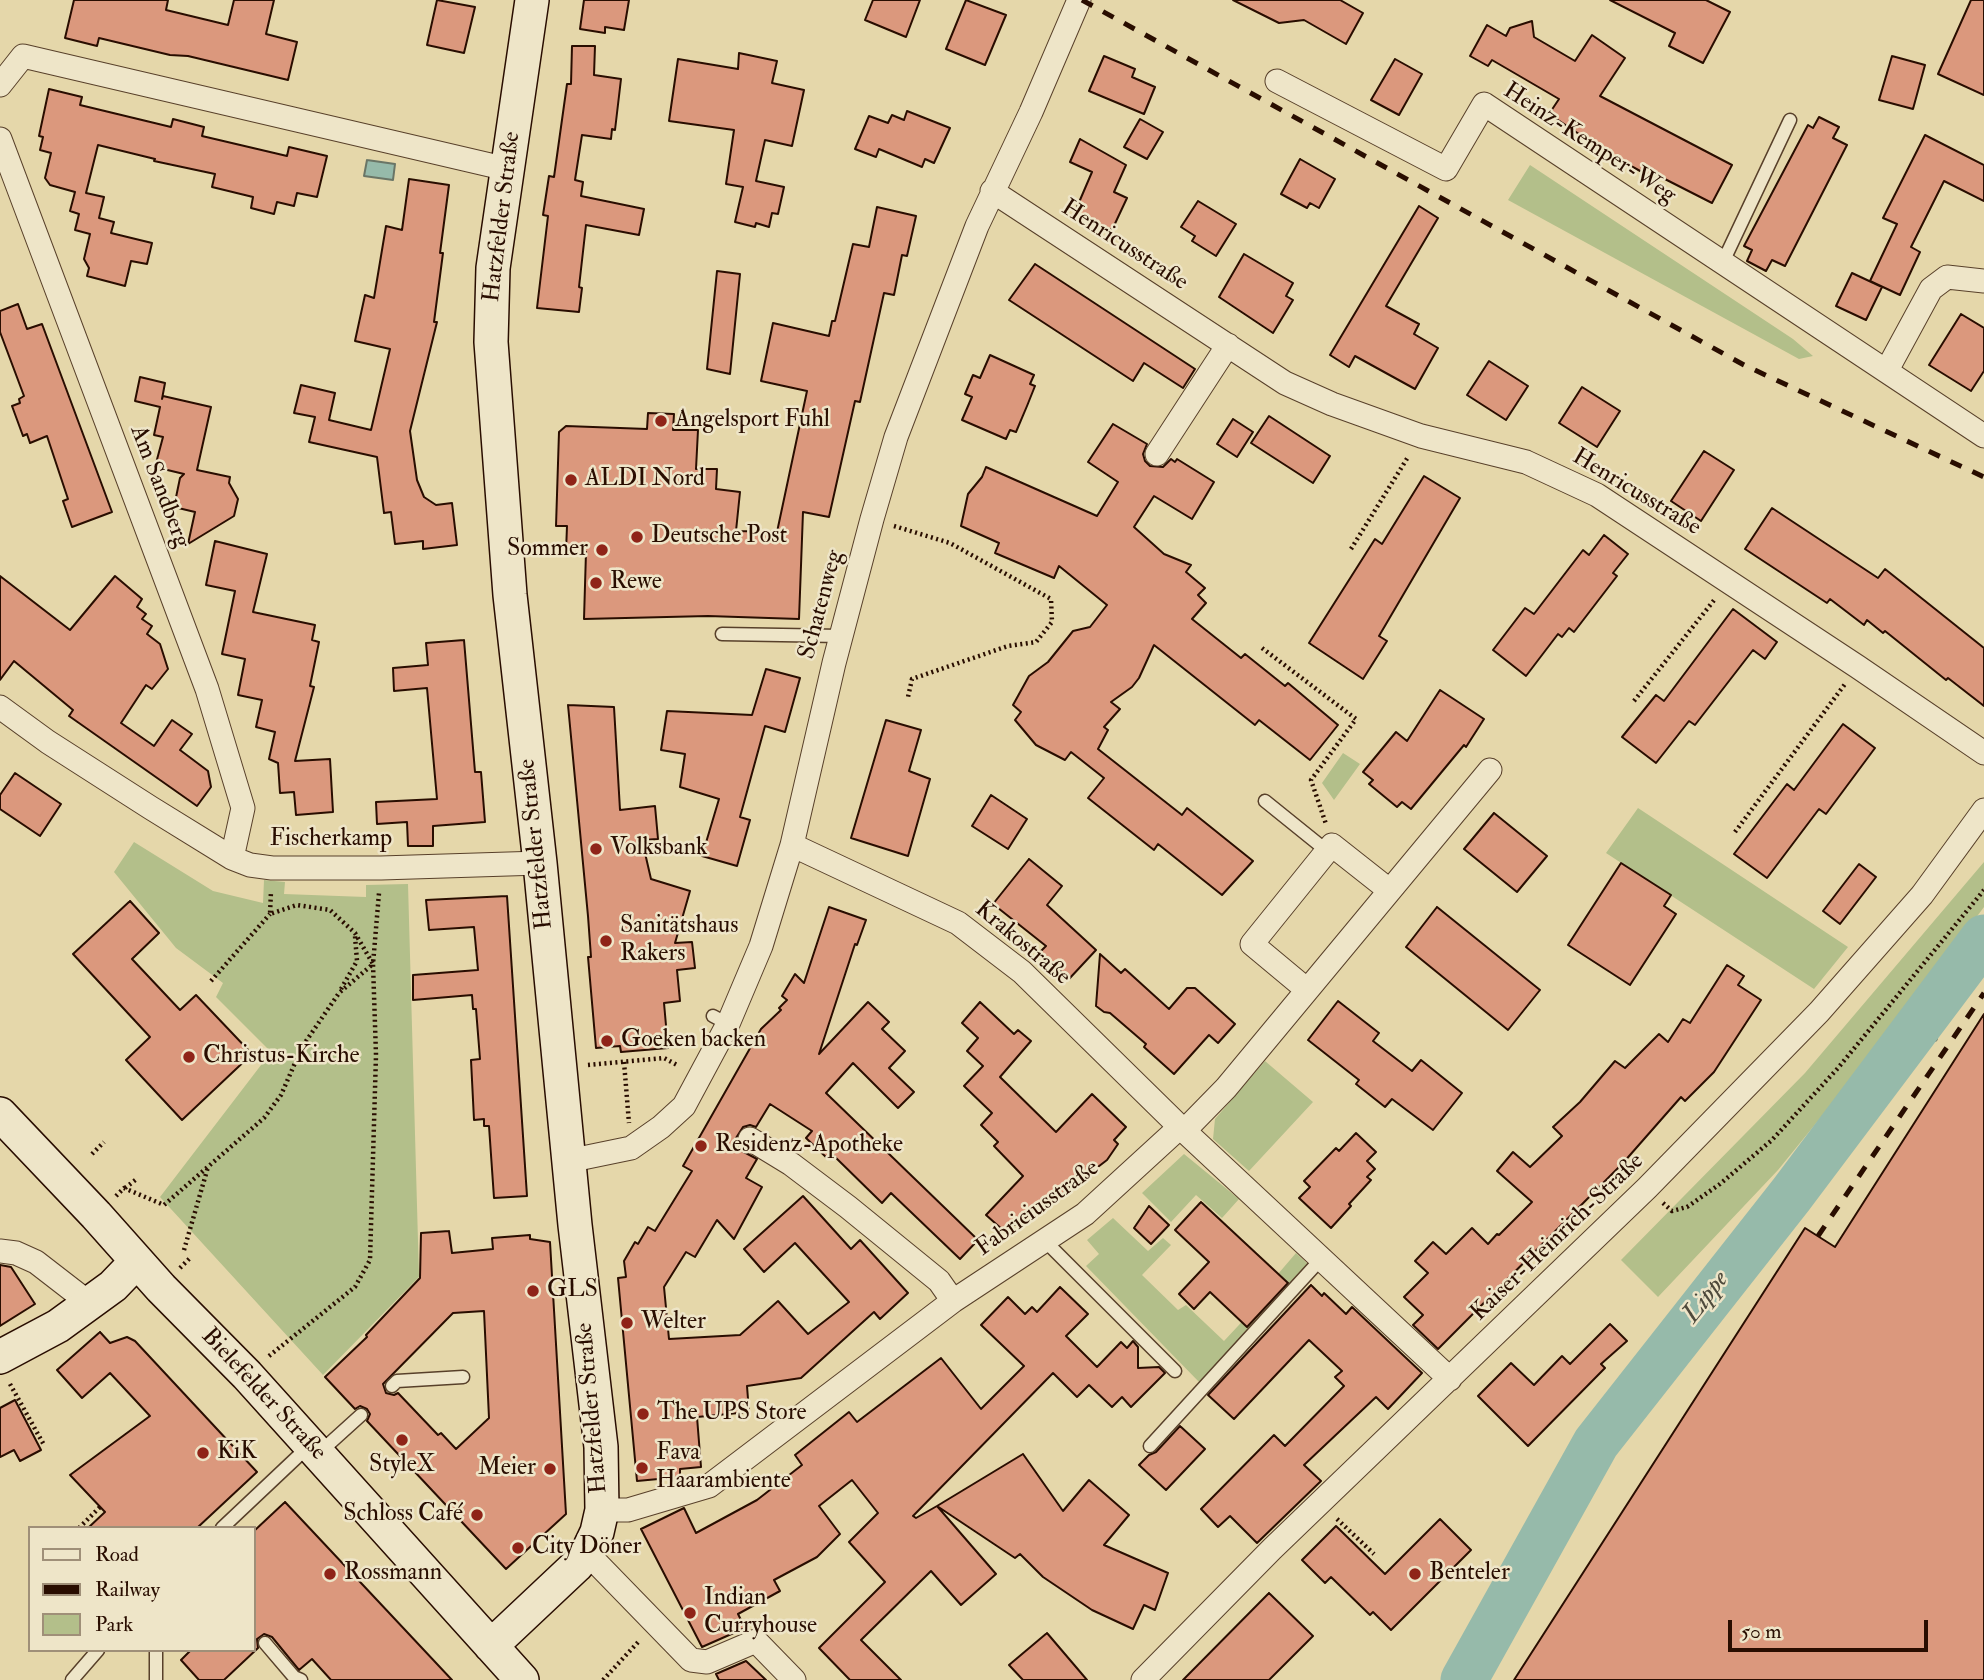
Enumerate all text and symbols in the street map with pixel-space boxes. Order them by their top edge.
street label: Heinz-Kemper-Weg [1497,77,1681,211]
street label: Hatzfelder Straße [478,130,528,304]
street label: Henricusstraße [1055,194,1193,298]
place label: Angelsport Fuhl [675,407,830,435]
marker: Angelsport Fuhl [653,413,669,429]
street label: Am Sandberg [122,422,196,552]
street label: Henricusstraße [1566,443,1706,543]
place label: ALDI Nord [585,466,705,494]
marker: ALDI Nord [563,472,579,488]
place label: Deutsche Post [651,523,787,551]
marker: Deutsche Post [629,529,645,545]
place label: Sommer [507,536,588,564]
marker: Sommer [594,542,610,558]
street label: Schatenweg [794,547,850,663]
place label: Rewe [610,569,662,597]
marker: Rewe [588,575,604,591]
street label: Hatzfelder Straße [514,757,560,931]
street label: Fischerkamp [270,826,392,854]
place label: Volksbank [610,835,708,863]
marker: Volksbank [588,841,604,857]
street label: Krakostraße [968,896,1076,992]
place label: Sanitätshaus Rakers [620,913,739,969]
marker: Sanitätshaus Rakers [598,933,614,949]
place label: Goeken backen [621,1027,766,1055]
marker: Goeken backen [599,1033,615,1049]
place label: Christus-Kirche [203,1043,360,1071]
marker: Christus-Kirche [181,1049,197,1065]
place label: Residenz-Apotheke [715,1132,903,1160]
marker: Residenz-Apotheke [693,1138,709,1154]
street label: Kaiser-Heinrich-Straße [1466,1148,1650,1328]
street label: Fabriciusstraße [971,1155,1105,1263]
water label: Lippe [1677,1266,1737,1330]
place label: GLS [547,1277,598,1305]
marker: GLS [525,1283,541,1299]
place label: Welter [641,1309,706,1337]
marker: Welter [619,1315,635,1331]
street label: Hatzfelder Straße [571,1321,615,1495]
street label: Bielefelder Straße [194,1323,332,1467]
place label: The UPS Store [657,1400,807,1428]
marker: The UPS Store [635,1406,651,1422]
marker: StyleX [394,1432,410,1448]
place label: KiK [217,1439,257,1467]
place label: Fava Haarambiente [656,1440,791,1496]
marker: KiK [195,1445,211,1461]
place label: StyleX [369,1452,435,1480]
place label: Meier [478,1455,536,1483]
marker: Fava Haarambiente [634,1460,650,1476]
marker: Meier [542,1461,558,1477]
place label: Schloss Café [343,1501,463,1529]
marker: Schloss Café [469,1507,485,1523]
legend [28,1526,256,1652]
place label: City Döner [532,1534,641,1562]
marker: City Döner [510,1540,526,1556]
text: Road [95,1541,139,1568]
place label: Rossmann [344,1560,442,1588]
place label: Benteler [1429,1560,1510,1588]
marker: Rossmann [322,1566,338,1582]
marker: Benteler [1407,1566,1423,1582]
text: Railway [95,1576,160,1603]
place label: Indian Curryhouse [704,1585,817,1641]
marker: Indian Curryhouse [682,1605,698,1621]
scale bar [1732,1606,1932,1650]
text: Park [95,1611,133,1638]
text: 50 m [1741,1618,1782,1645]

